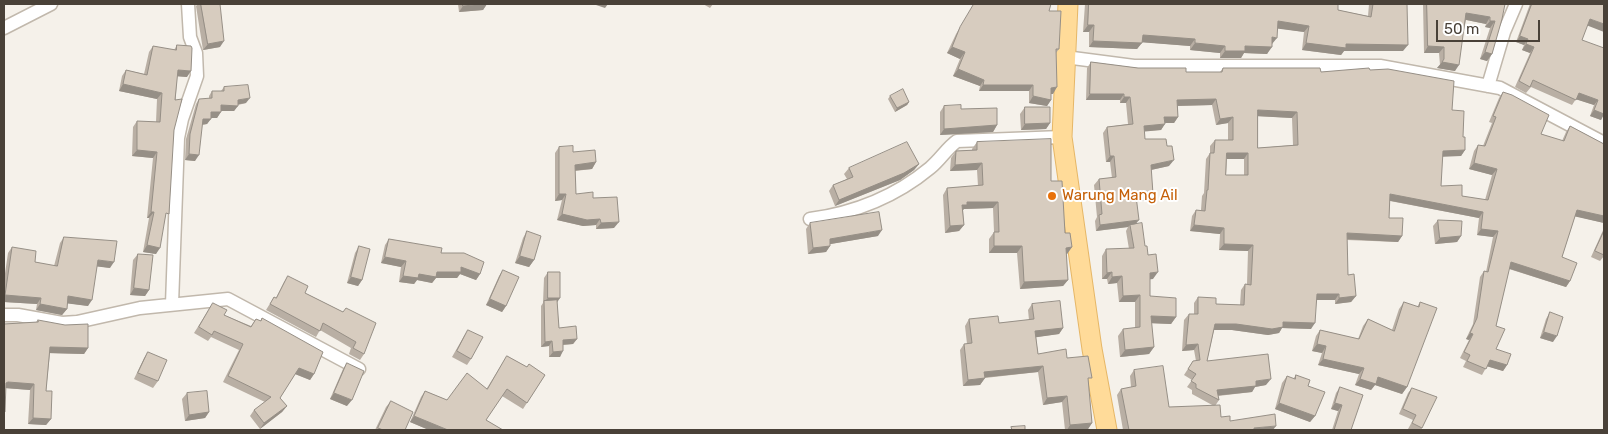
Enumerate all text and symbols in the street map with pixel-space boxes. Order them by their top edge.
scale bar [1438,10,1542,42]
text: 50 m [1444,20,1479,38]
place label: Warung Mang Ail [1062,187,1178,205]
marker: Warung Mang Ail [1046,190,1058,202]

